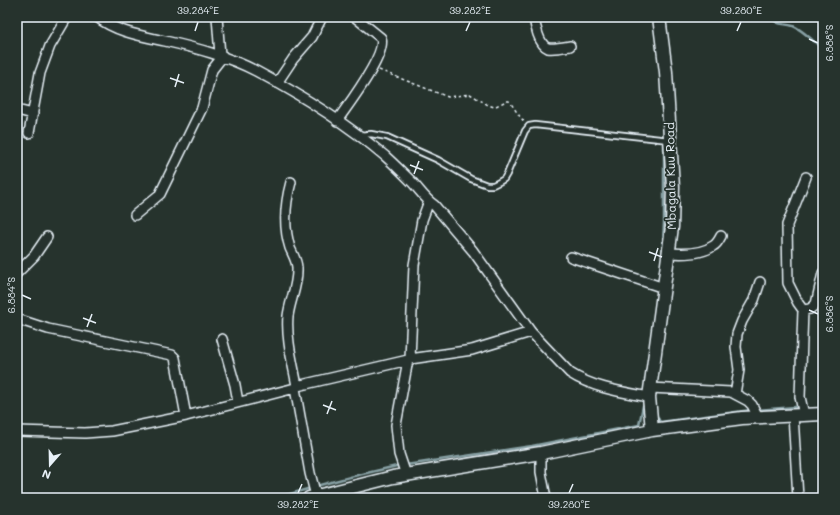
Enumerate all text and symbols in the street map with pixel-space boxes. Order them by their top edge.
text: 39.284°E [177,3,219,17]
text: 39.282°E [449,3,491,17]
text: 39.280°E [720,3,762,17]
text: 6.888°S [822,24,836,61]
street label: Mbagala Kuu Road [661,122,679,230]
text: 6.884°S [4,276,18,313]
text: 6.886°S [822,295,836,332]
north arrow [30,445,70,485]
text: N [40,466,53,483]
text: 39.282°E [277,497,319,511]
text: 39.280°E [548,497,590,511]

